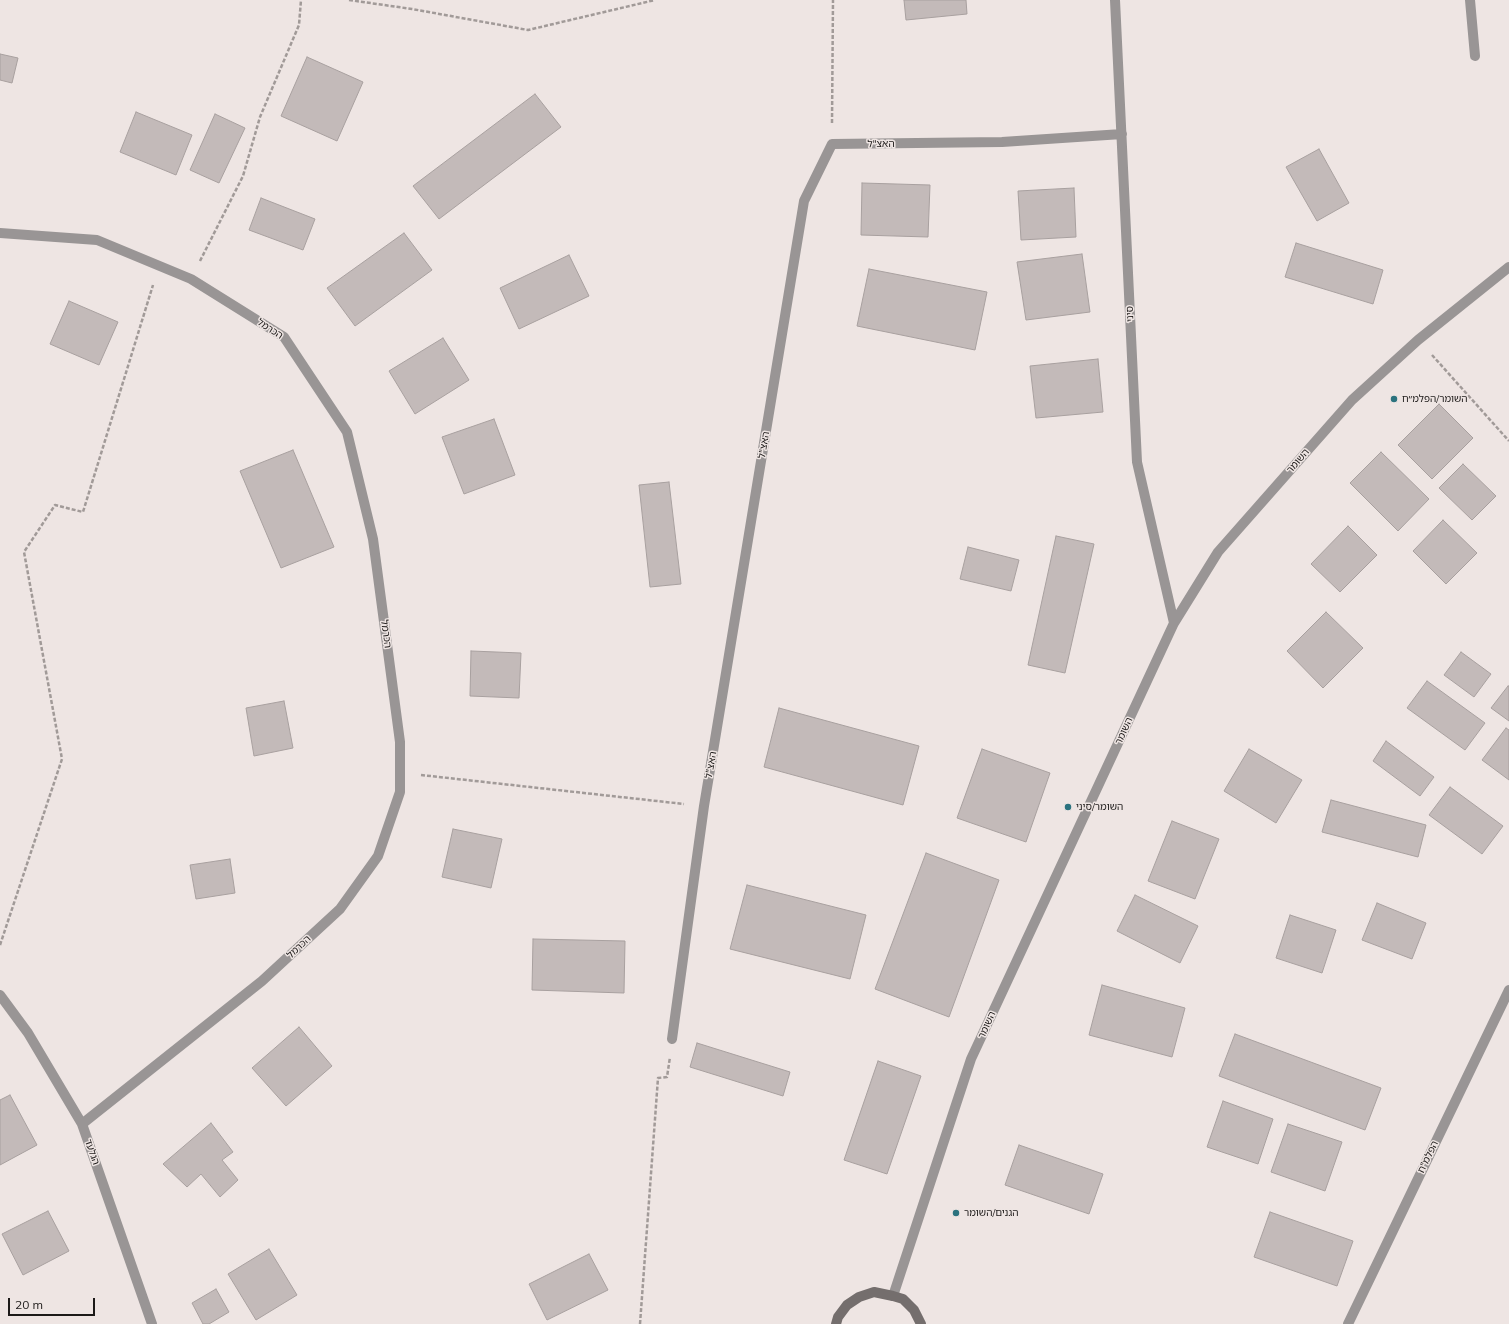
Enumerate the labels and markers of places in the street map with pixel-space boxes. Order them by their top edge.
place label: השומר/הפלמ״ח [1402,393,1468,405]
marker: השומר/הפלמ״ח [1389,394,1399,404]
place label: השומר/סיני [1076,801,1123,813]
marker: השומר/סיני [1063,802,1073,812]
place label: הגנים/השומר [964,1207,1018,1219]
marker: הגנים/השומר [951,1208,961,1218]

